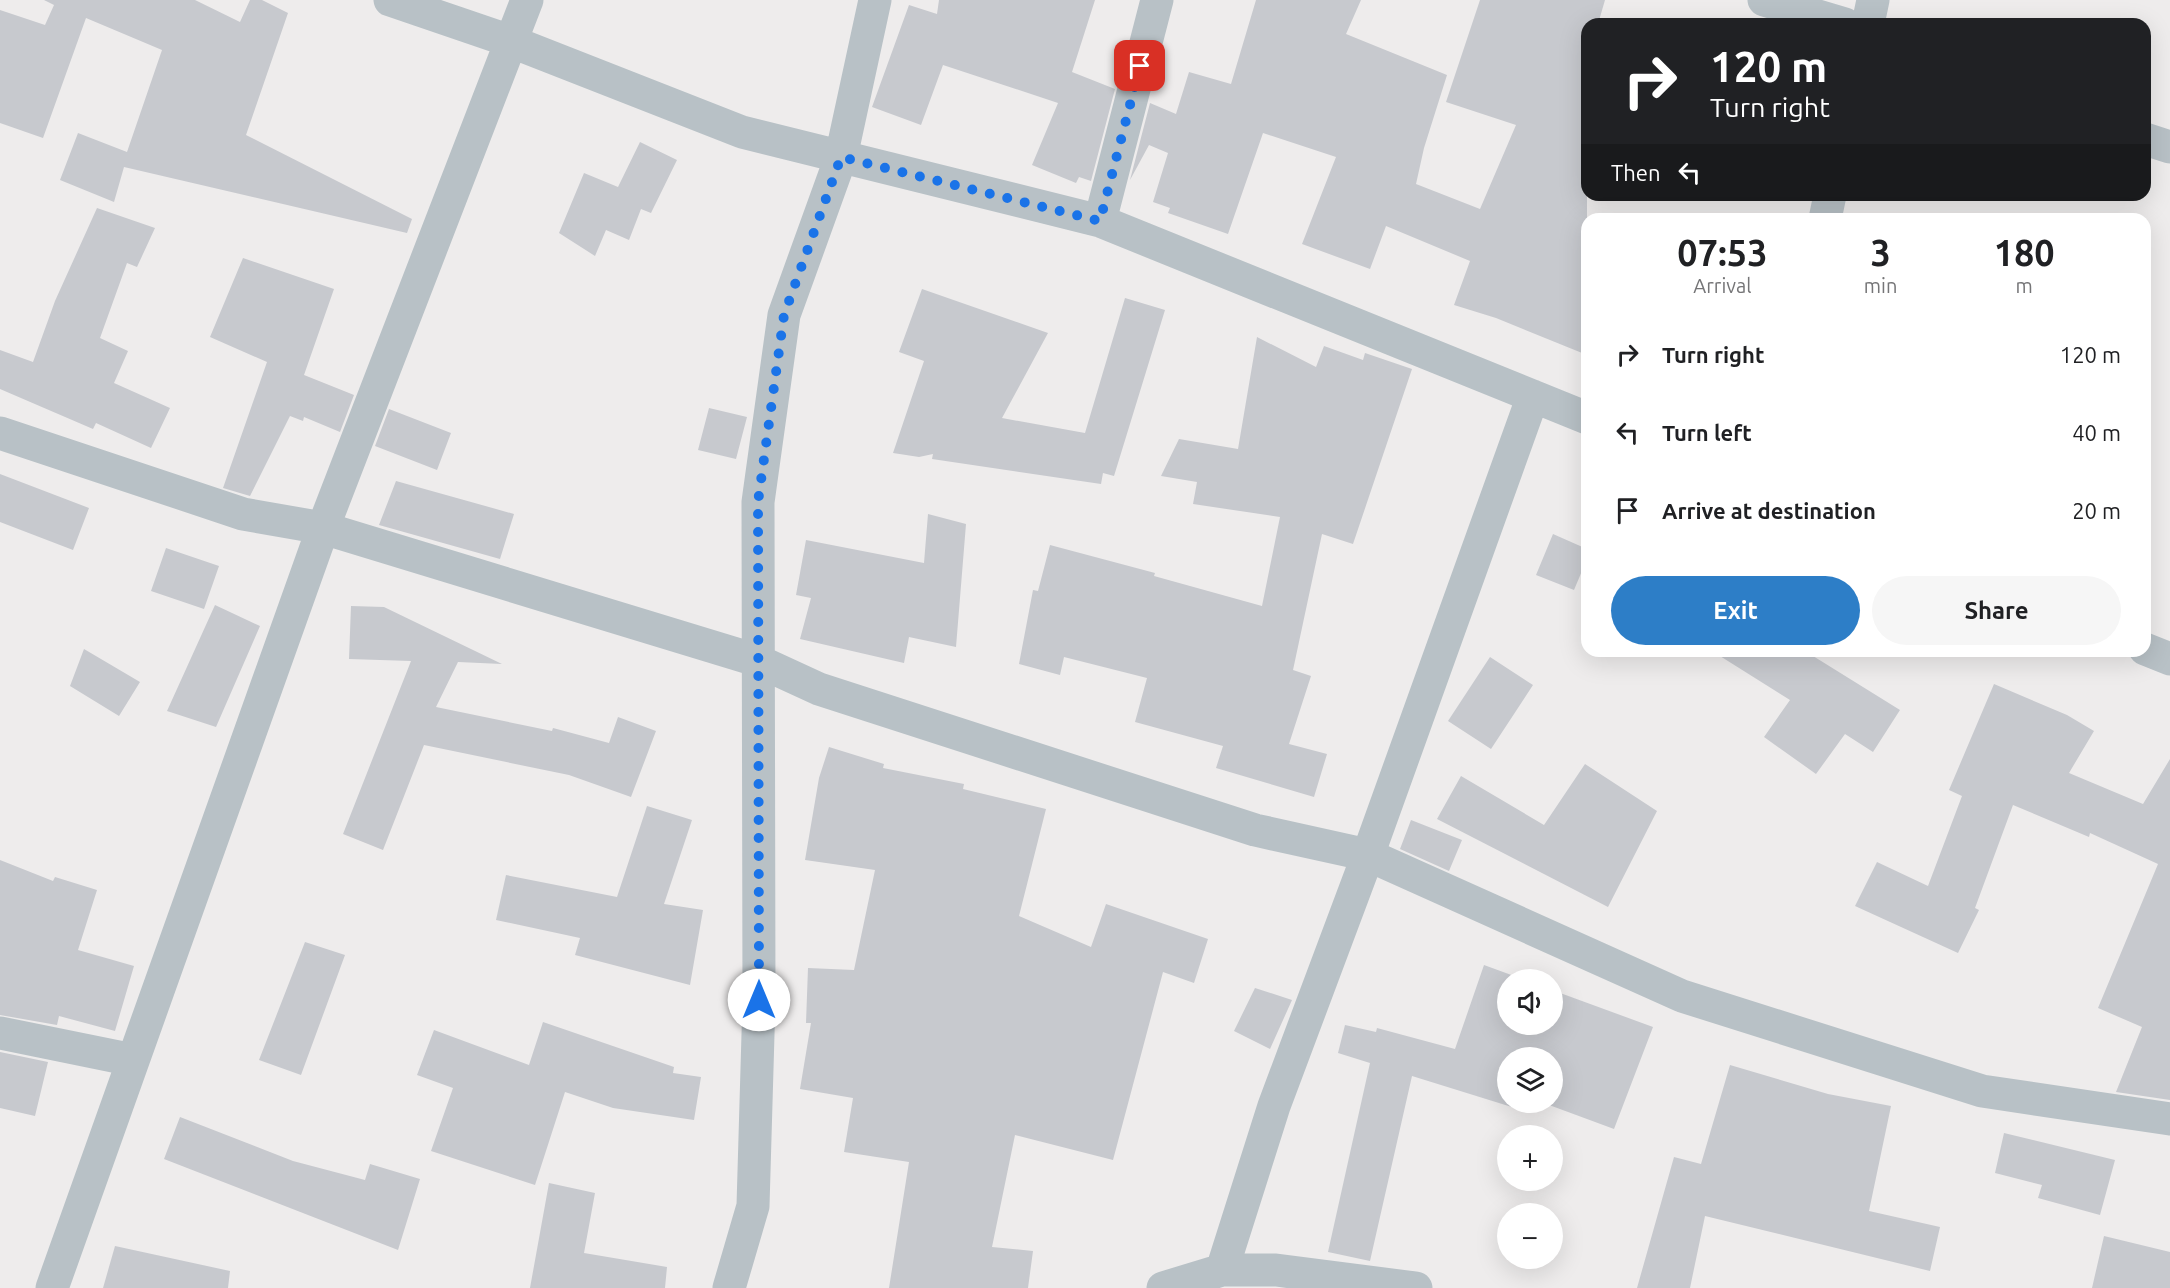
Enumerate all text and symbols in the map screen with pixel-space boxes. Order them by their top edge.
pin [1114,40,1165,91]
icon: right [1611,42,1689,120]
text: 120 m [1710,43,1827,90]
icon: arrive [1123,49,1156,82]
text: Turn right [1710,92,1830,122]
icon: left [1673,156,1706,189]
text: Then [1611,160,1661,185]
text: 07:53 [1677,232,1767,273]
text: 3 [1870,232,1891,273]
text: 180 [1994,232,2055,273]
text: Arrival [1693,274,1752,297]
text: min [1864,274,1897,297]
text: m [2016,274,2033,297]
icon: right [1611,338,1644,371]
text: Turn right [1662,342,1764,367]
text: 120 m [2060,342,2121,367]
icon: left [1611,416,1644,449]
text: Turn left [1662,420,1752,445]
text: 40 m [2072,420,2121,445]
icon: arrive [1611,494,1644,527]
text: Arrive at destination [1662,498,1876,523]
text: 20 m [2072,498,2121,523]
button: Exit [1611,576,1860,645]
button: Share [1872,576,2121,645]
position arrow [727,968,791,1032]
map controls [1497,969,1563,1269]
button: sound [1497,969,1563,1035]
button: layers [1497,1047,1563,1113]
button: + [1497,1125,1563,1191]
button: − [1497,1203,1563,1269]

